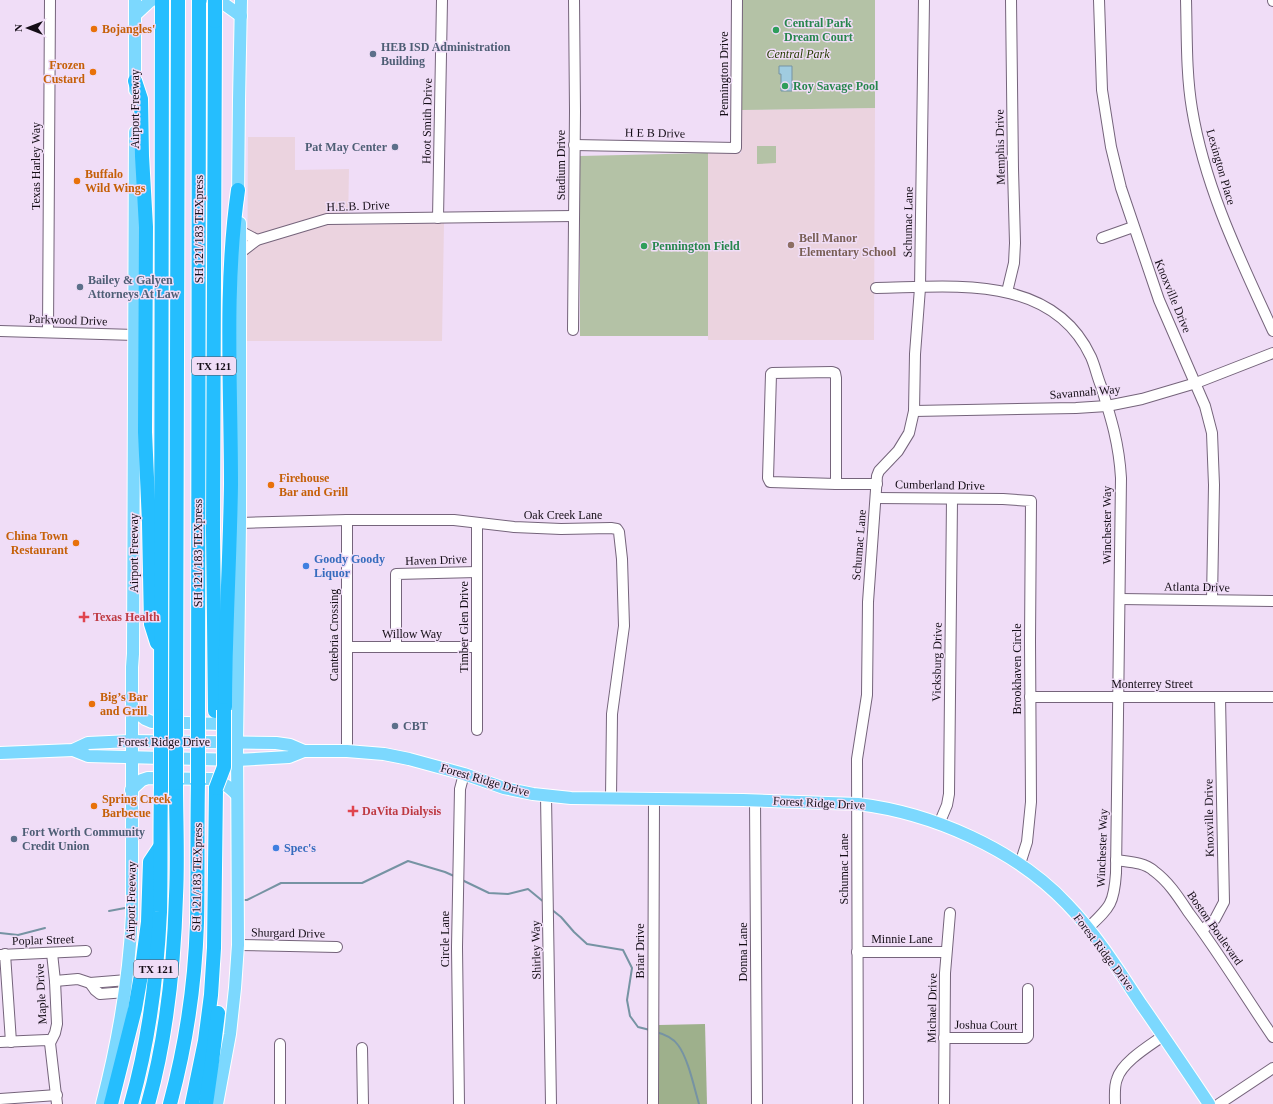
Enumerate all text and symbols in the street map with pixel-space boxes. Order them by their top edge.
north arrow [8,8,48,48]
place label: Central Park Dream Court [784,16,853,44]
place label: Bojangles' [102,22,155,36]
text: N [12,24,24,32]
marker: Bojangles' [89,24,99,34]
marker: Central Park Dream Court [771,25,781,35]
street label: Pennington Drive [717,32,731,117]
place label: HEB ISD Administration Building [381,40,511,68]
park label: Central Park [767,47,830,61]
marker: HEB ISD Administration Building [368,49,378,59]
place label: Frozen Custard [43,58,85,86]
marker: Frozen Custard [88,67,98,77]
street label: Airport Freeway [128,69,142,149]
street label: Hoot Smith Drive [419,78,435,164]
place label: Roy Savage Pool [793,79,879,93]
marker: Roy Savage Pool [780,81,790,91]
street label: Memphis Drive [992,109,1008,185]
street label: Texas Harley Way [29,122,43,210]
street label: H E B Drive [625,125,685,141]
street label: Lexington Place [1203,127,1239,207]
street label: Stadium Drive [554,130,568,200]
place label: Pat May Center [305,140,388,154]
marker: Pat May Center [390,142,400,152]
place label: Buffalo Wild Wings [85,167,146,195]
street label: SH 121/183 TEXpress [192,174,206,283]
marker: Buffalo Wild Wings [72,176,82,186]
street label: Schumac Lane [900,186,916,258]
street label: H.E.B. Drive [326,198,390,214]
place label: Bell Manor Elementary School [799,231,897,259]
place label: Pennington Field [652,239,740,253]
marker: Bell Manor Elementary School [786,240,796,250]
marker: Pennington Field [639,241,649,251]
street label: Knoxville Drive [1152,257,1194,335]
place label: Bailey & Galyen Attorneys At Law [88,273,180,301]
marker: Bailey & Galyen Attorneys At Law [75,282,85,292]
street label: Parkwood Drive [28,312,108,328]
road number: TX 121 [192,357,236,375]
street label: Savannah Way [1049,382,1121,402]
place label: Firehouse Bar and Grill [279,471,349,499]
street label: Cumberland Drive [895,477,985,493]
marker: Firehouse Bar and Grill [266,480,276,490]
street label: Winchester Way [1100,486,1114,564]
street label: SH 121/183 TEXpress [191,498,205,607]
street label: Oak Creek Lane [524,508,602,522]
street label: Schumac Lane [849,509,869,581]
street label: Airport Freeway [127,513,141,593]
place label: China Town Restaurant [6,529,68,557]
marker: China Town Restaurant [71,538,81,548]
place label: Goody Goody Liquor [314,552,385,580]
street label: Haven Drive [405,552,467,568]
marker: Goody Goody Liquor [301,561,311,571]
street label: Atlanta Drive [1164,579,1230,595]
street label: Timber Glen Drive [457,581,471,673]
street label: Cantebria Crossing [327,589,341,681]
place label: Texas Health [93,610,160,624]
marker: Texas Health [78,611,90,623]
street label: Vicksburg Drive [929,622,945,702]
street label: Brookhaven Circle [1010,624,1024,714]
street label: Willow Way [382,627,442,641]
street label: Monterrey Street [1111,677,1193,691]
place label: Big’s Bar and Grill [100,690,149,718]
marker: Big’s Bar and Grill [87,699,97,709]
place label: CBT [403,719,428,733]
marker: CBT [390,721,400,731]
street label: Forest Ridge Drive [118,735,210,749]
street label: Forest Ridge Drive [439,761,531,799]
street label: Knoxville Drive [1201,779,1217,857]
place label: Spring Creek Barbecue [102,792,171,820]
street label: Forest Ridge Drive [773,794,865,812]
marker: Spring Creek Barbecue [89,801,99,811]
place label: DaVita Dialysis [362,804,442,818]
marker: DaVita Dialysis [347,805,359,817]
street label: Winchester Way [1094,808,1110,888]
street label: SH 121/183 TEXpress [189,822,205,931]
place label: Fort Worth Community Credit Union [22,825,145,853]
marker: Fort Worth Community Credit Union [9,834,19,844]
street label: Schumac Lane [837,834,851,904]
place label: Spec's [284,841,316,855]
marker: Spec's [271,843,281,853]
street label: Airport Freeway [123,861,139,941]
street label: Boston Boulevard [1184,888,1246,968]
street label: Circle Lane [438,911,452,967]
street label: Forest Ridge Drive [1071,911,1137,993]
street label: Shirley Way [528,920,544,980]
street label: Donna Lane [736,923,750,981]
street label: Briar Drive [633,924,647,978]
street label: Shurgard Drive [251,925,325,941]
street label: Poplar Street [12,932,75,948]
street label: Minnie Lane [871,932,933,946]
road number: TX 121 [134,960,178,978]
street label: Maple Drive [32,963,50,1025]
street label: Michael Drive [924,973,940,1043]
street label: Joshua Court [954,1017,1018,1033]

